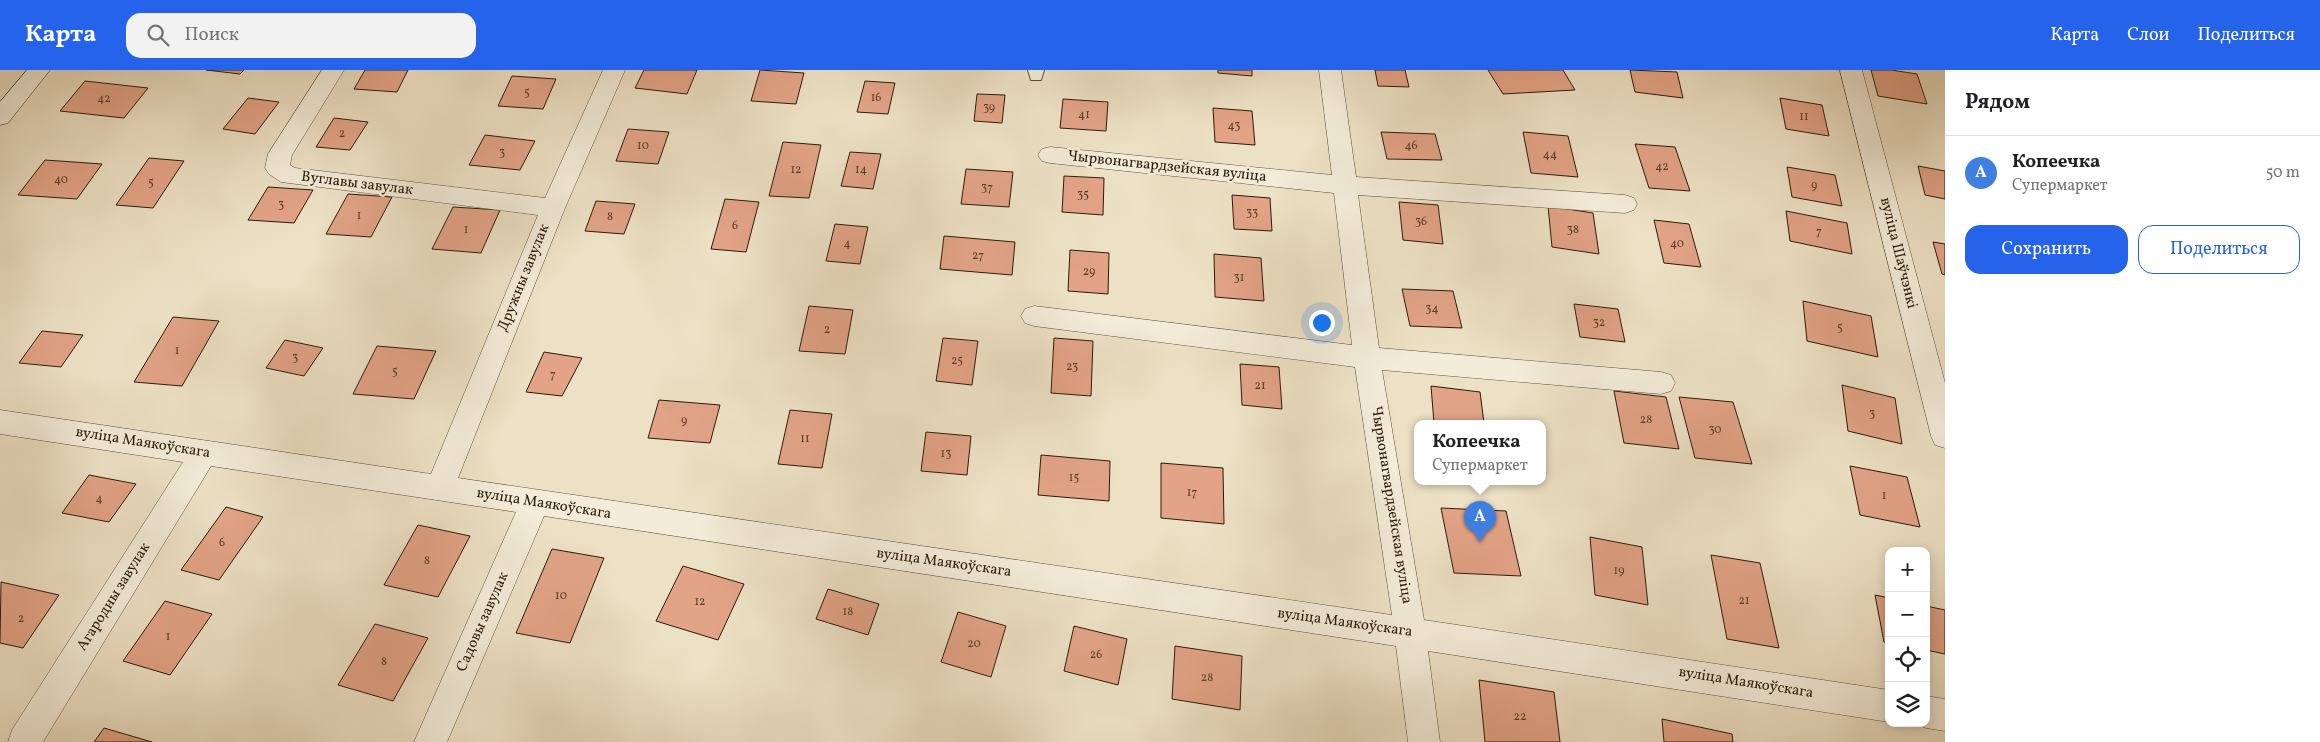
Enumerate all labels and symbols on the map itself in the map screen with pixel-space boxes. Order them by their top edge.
house number: 5 [524,85,530,101]
house number: 16 [871,90,881,106]
house number: 42 [97,91,111,107]
house number: 39 [983,100,995,116]
house number: 41 [1078,107,1090,123]
house number: 11 [1799,109,1809,125]
house number: 43 [1228,118,1240,134]
house number: 2 [339,126,345,142]
house number: 10 [637,138,649,154]
house number: 46 [1404,138,1418,154]
house number: 3 [499,145,505,161]
street label: Чырвонагвардзейская вуліца [1066,146,1268,188]
house number: 44 [1543,147,1557,163]
house number: 42 [1655,159,1669,175]
house number: 12 [790,162,802,178]
house number: 14 [855,162,867,178]
street label: Вуглавы завулак [300,167,414,201]
house number: 40 [54,172,68,188]
house number: 5 [148,175,154,191]
house number: 9 [1811,178,1817,194]
house number: 37 [981,180,993,196]
house number: 35 [1077,187,1089,203]
street label: вуліца Шаўчэнкі [1874,195,1922,311]
house number: 3 [278,197,284,213]
house number: 33 [1246,205,1258,221]
house number: 1 [357,208,361,224]
house number: 8 [607,209,613,225]
house number: 36 [1415,214,1427,230]
house number: 6 [732,218,738,234]
street label: Дружны завулак [493,221,555,335]
house number: 1 [464,222,468,238]
house number: 38 [1567,222,1579,238]
house number: 7 [1816,224,1822,240]
house number: 4 [843,236,851,252]
house number: 40 [1670,236,1684,252]
house number: 27 [972,248,984,264]
house number: 29 [1083,264,1095,280]
house number: 31 [1234,270,1244,286]
house number: 34 [1425,301,1439,317]
your location [1309,310,1335,336]
house number: 32 [1593,315,1605,331]
house number: 5 [1837,320,1843,336]
house number: 2 [824,322,830,338]
house number: 1 [175,343,179,359]
house number: 3 [292,350,298,366]
house number: 25 [951,353,963,369]
house number: 23 [1066,359,1078,375]
house number: 5 [392,364,398,380]
house number: 7 [550,367,556,383]
house number: 21 [1254,378,1266,394]
street label: Чырвонагвардзейская вуліца [1365,405,1417,605]
house number: 3 [1869,406,1875,422]
house number: 28 [1640,412,1652,428]
house number: 9 [681,413,687,429]
street label: вуліца Маякоўскага [74,422,212,464]
house number: 30 [1708,422,1722,438]
house number: 11 [800,431,810,447]
house number: 13 [941,446,951,462]
house number: 15 [1069,470,1079,486]
street label: вуліца Маякоўскага [475,483,613,525]
house number: 17 [1187,485,1197,501]
house number: 1 [1882,488,1886,504]
house number: 4 [95,491,103,507]
pin: A [1464,501,1496,542]
house number: 6 [219,535,225,551]
street label: Агародны завулак [72,539,156,655]
street label: вуліца Маякоўскага [875,543,1013,583]
house number: 8 [424,553,430,569]
house number: 19 [1614,563,1624,579]
street label: Садовы завулак [452,569,514,675]
house number: 10 [555,588,567,604]
house number: 21 [1738,593,1750,609]
house number: 12 [694,594,706,610]
street label: вуліца Маякоўскага [1276,603,1414,643]
house number: 18 [843,604,853,620]
house number: 2 [18,611,24,627]
house number: 1 [166,629,170,645]
house number: 20 [967,636,981,652]
house number: 26 [1090,647,1102,663]
house number: 8 [381,654,387,670]
street label: вуліца Маякоўскага [1677,662,1815,704]
house number: 28 [1201,670,1213,686]
house number: 22 [1514,709,1526,725]

